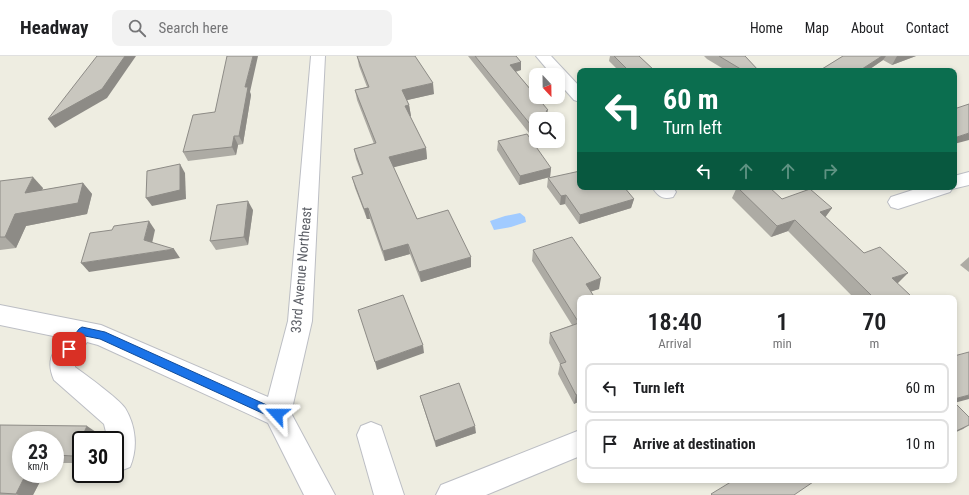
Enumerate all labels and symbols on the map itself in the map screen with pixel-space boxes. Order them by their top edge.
north arrow [529,68,565,104]
street label: 33rd Avenue Northeast [288,206,314,334]
pin [52,332,86,366]
position arrow [256,393,298,435]
speed limit sign: 30 [72,431,124,483]

